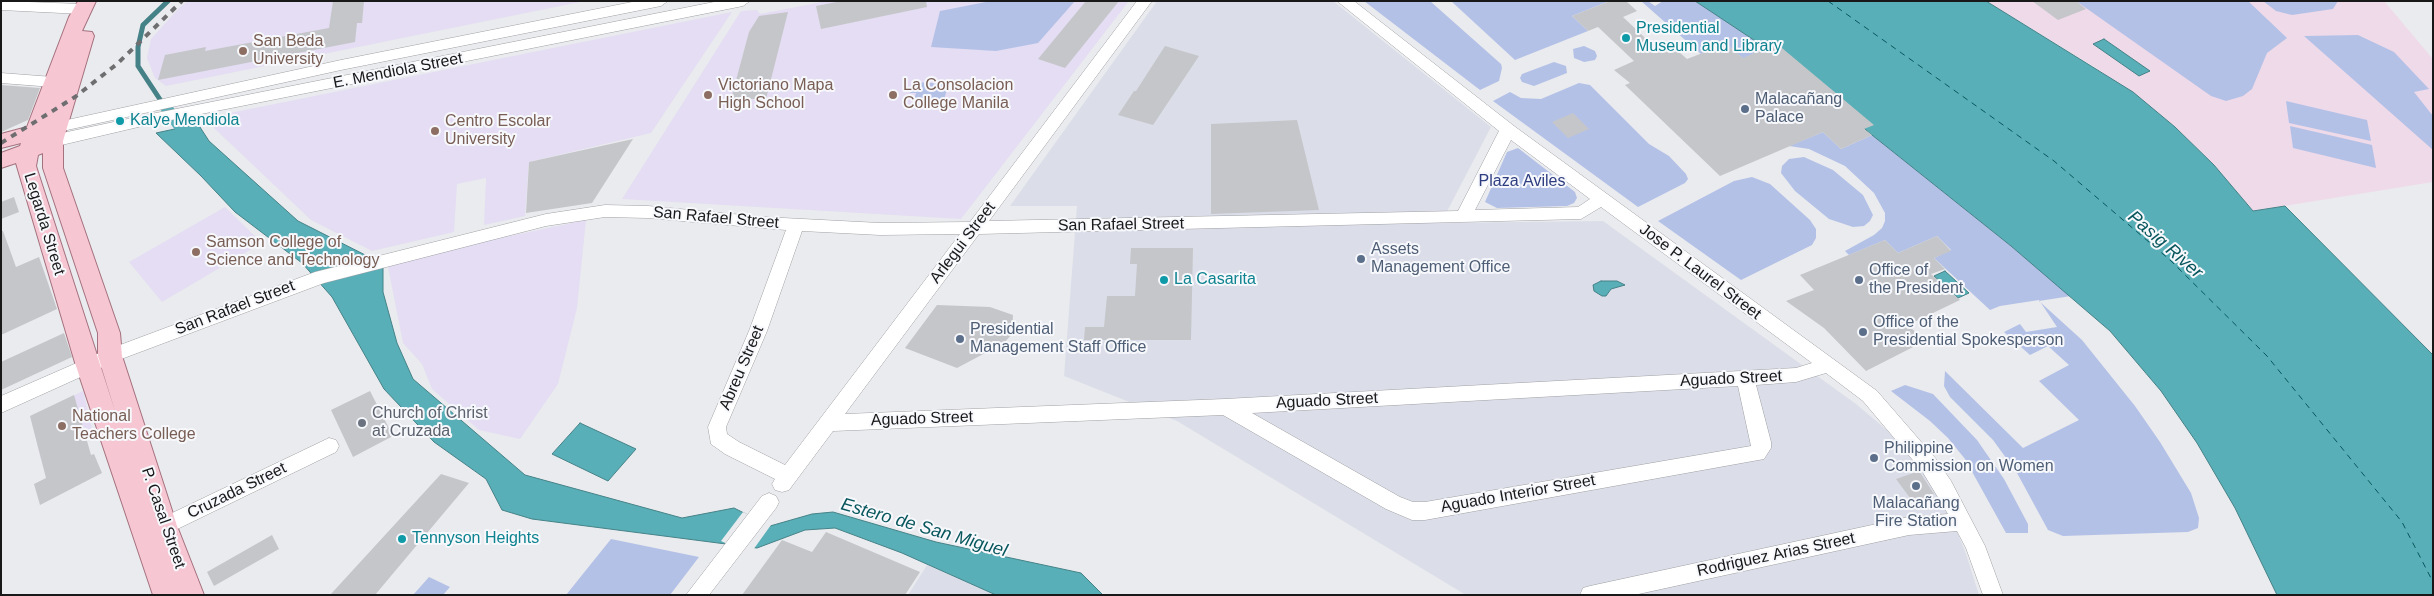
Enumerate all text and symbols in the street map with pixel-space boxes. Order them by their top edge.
place label: Presidential Museum and Library [1636,19,1782,57]
place label: San Beda University [253,32,323,70]
marker: Presidential Museum and Library [1620,32,1632,44]
marker: San Beda University [237,45,249,57]
street label: E. Mendiola Street [332,49,464,93]
place label: Victoriano Mapa High School [718,76,833,114]
place label: La Consolacion College Manila [903,76,1013,114]
marker: Victoriano Mapa High School [702,89,714,101]
marker: La Consolacion College Manila [887,89,899,101]
place label: Malacañang Palace [1755,90,1842,128]
marker: Malacañang Palace [1739,103,1751,115]
place label: Kalye Mendiola [130,111,239,131]
place label: Centro Escolar University [445,112,551,150]
marker: Kalye Mendiola [114,115,126,127]
marker: Centro Escolar University [429,125,441,137]
street label: Legarda Street [19,171,69,277]
park label: Plaza Aviles [1479,172,1565,192]
street label: Arlegui Street [926,199,1000,287]
street label: San Rafael Street [652,203,780,233]
water label: Pasig River [2123,207,2207,283]
street label: San Rafael Street [1058,214,1184,236]
street label: Jose P. Laurel Street [1635,220,1765,324]
place label: Samson College of Science and Technology [206,233,379,271]
place label: Assets Management Office [1371,240,1510,278]
marker: Samson College of Science and Technology [190,246,202,258]
marker: Assets Management Office [1355,253,1367,265]
place label: Office of the President [1869,261,1963,299]
place label: La Casarita [1174,270,1256,290]
marker: La Casarita [1158,274,1170,286]
marker: Office of the President [1853,274,1865,286]
street label: San Rafael Street [173,276,297,340]
place label: Office of the Presidential Spokesperson [1873,313,2063,351]
place label: Presidential Management Staff Office [970,320,1146,358]
street label: Abreu Street [716,323,768,413]
marker: Office of the Presidential Spokesperson [1857,326,1869,338]
marker: Presidential Management Staff Office [954,333,966,345]
street label: Aguado Street [1679,367,1783,391]
street label: Aguado Street [1275,389,1379,413]
place label: Church of Christ at Cruzada [372,404,488,442]
place label: National Teachers College [72,407,196,445]
street label: Aguado Street [871,408,973,430]
marker: Church of Christ at Cruzada [356,417,368,429]
marker: National Teachers College [56,420,68,432]
place label: Philippine Commission on Women [1884,439,2054,477]
marker: Philippine Commission on Women [1868,452,1880,464]
street label: Cruzada Street [184,459,290,523]
street label: P. Casal Street [137,465,189,571]
street label: Aguado Interior Street [1439,471,1597,517]
marker: Malacañang Fire Station [1910,480,1922,492]
water label: Estero de San Miguel [838,494,1010,562]
place label: Malacañang Fire Station [1872,494,1960,532]
place label: Tennyson Heights [412,529,539,549]
street label: Rodriguez Arias Street [1695,529,1857,581]
marker: Tennyson Heights [396,533,408,545]

